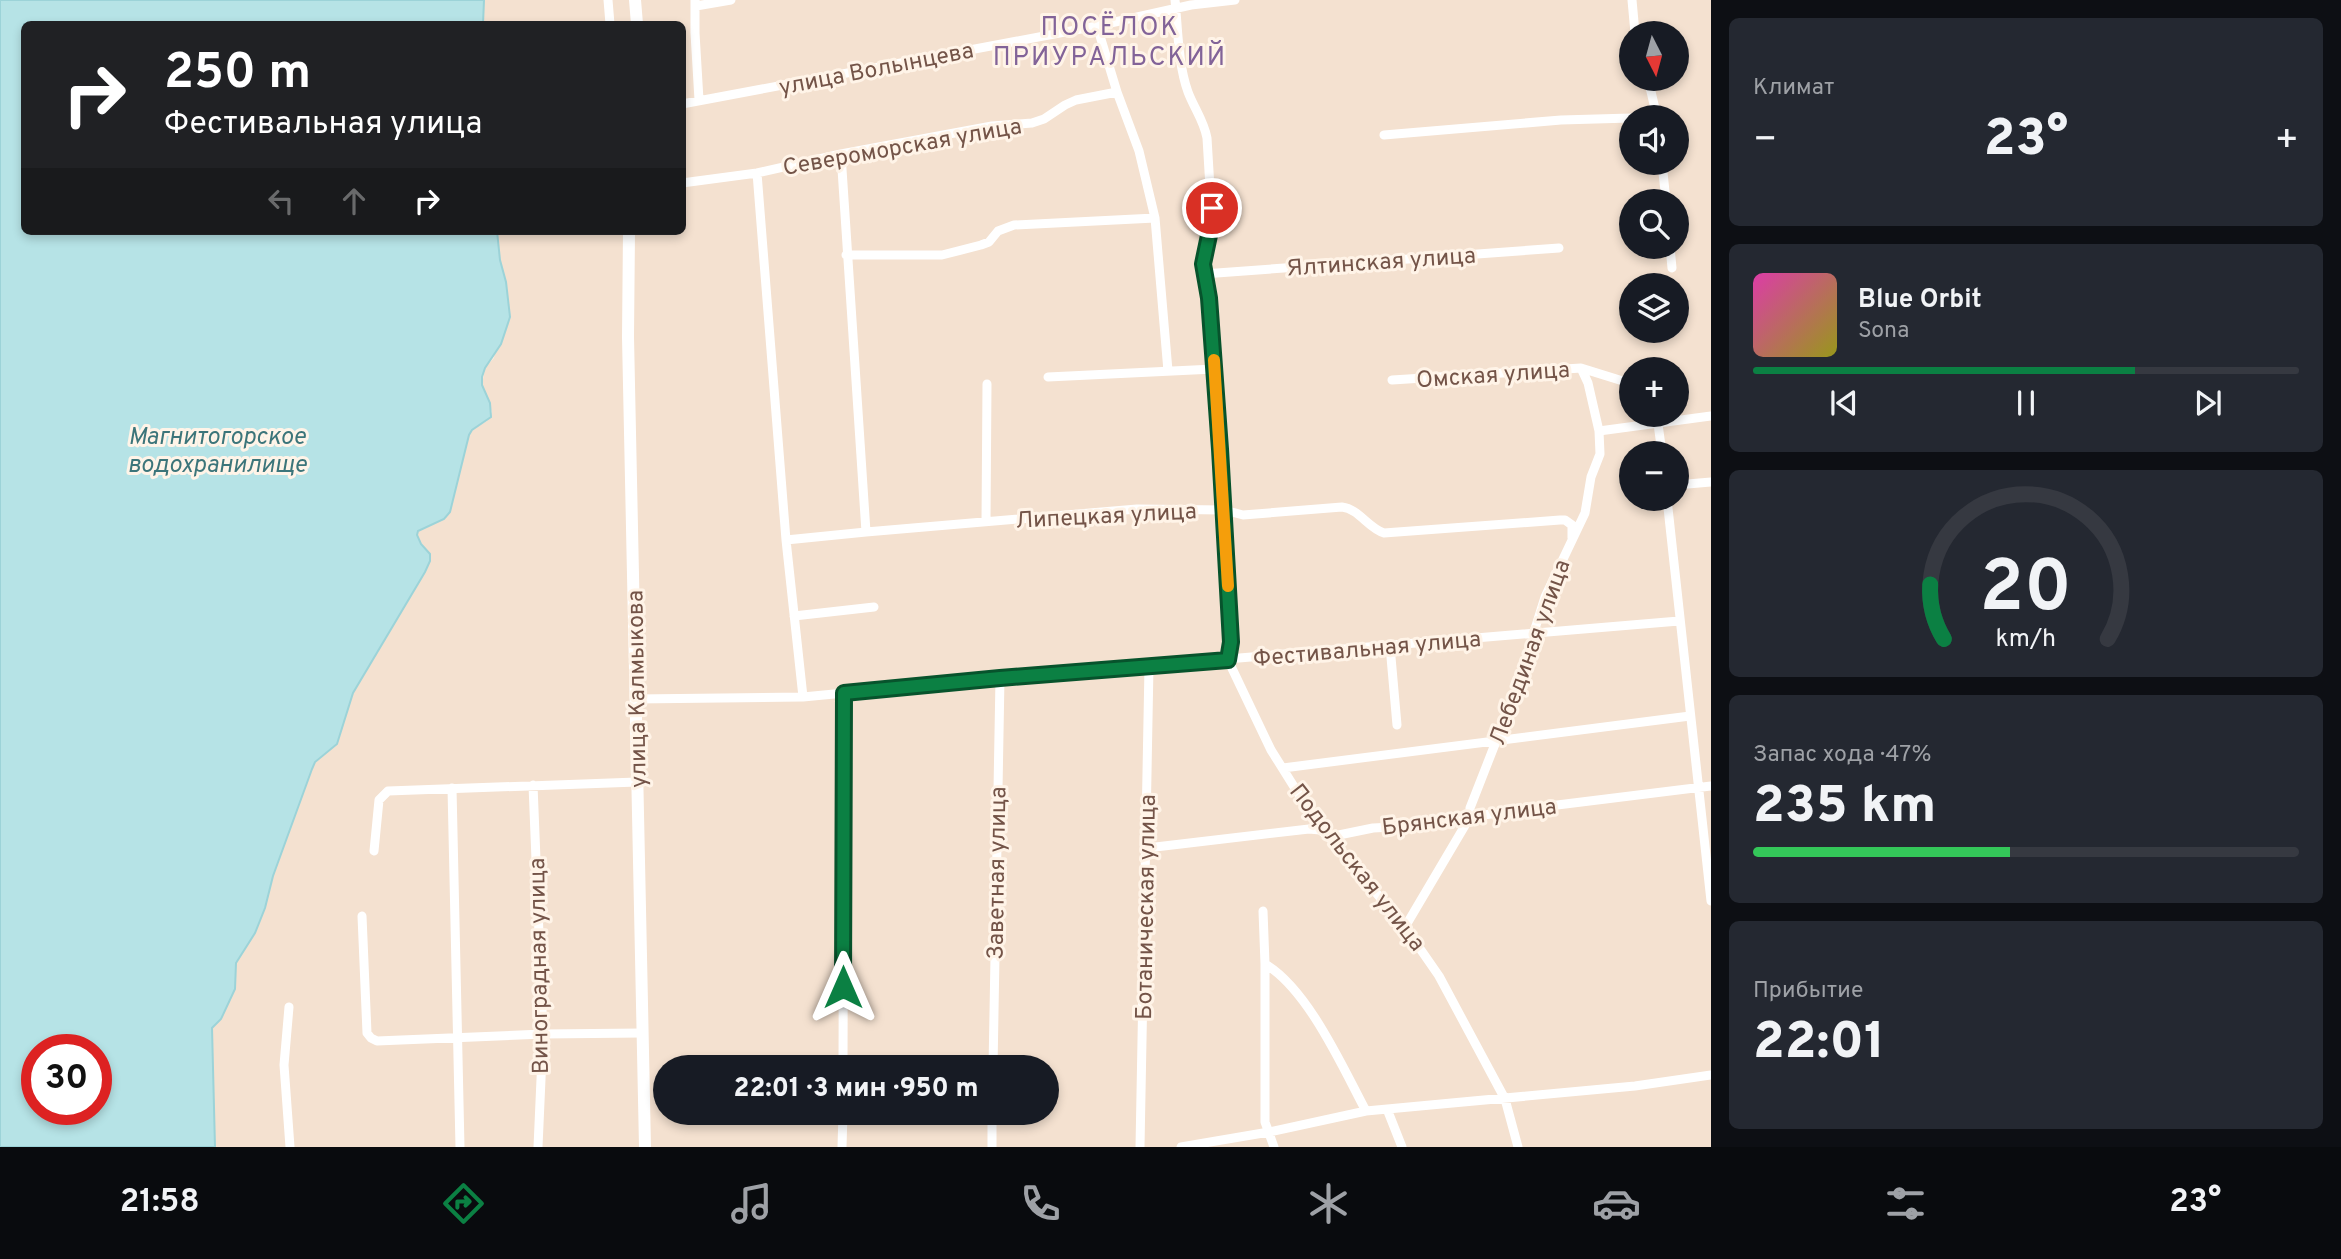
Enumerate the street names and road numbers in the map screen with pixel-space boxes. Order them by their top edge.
street label: улица Волынцева [777,37,976,104]
street label: Североморская улица [781,113,1024,184]
street label: Ялтинская улица [1285,242,1477,285]
street label: Омская улица [1415,357,1571,396]
street label: Липецкая улица [1015,498,1198,537]
street label: Лебединая улица [1484,556,1578,750]
street label: улица Калмыкова [622,590,655,788]
street label: Фестивальная улица [1252,626,1482,675]
street label: Подольская улица [1282,779,1430,958]
street label: Заветная улица [982,786,1015,960]
street label: Брянская улица [1380,793,1558,844]
street label: Ботаническая улица [1131,794,1164,1020]
street label: Виноградная улица [524,857,557,1074]

